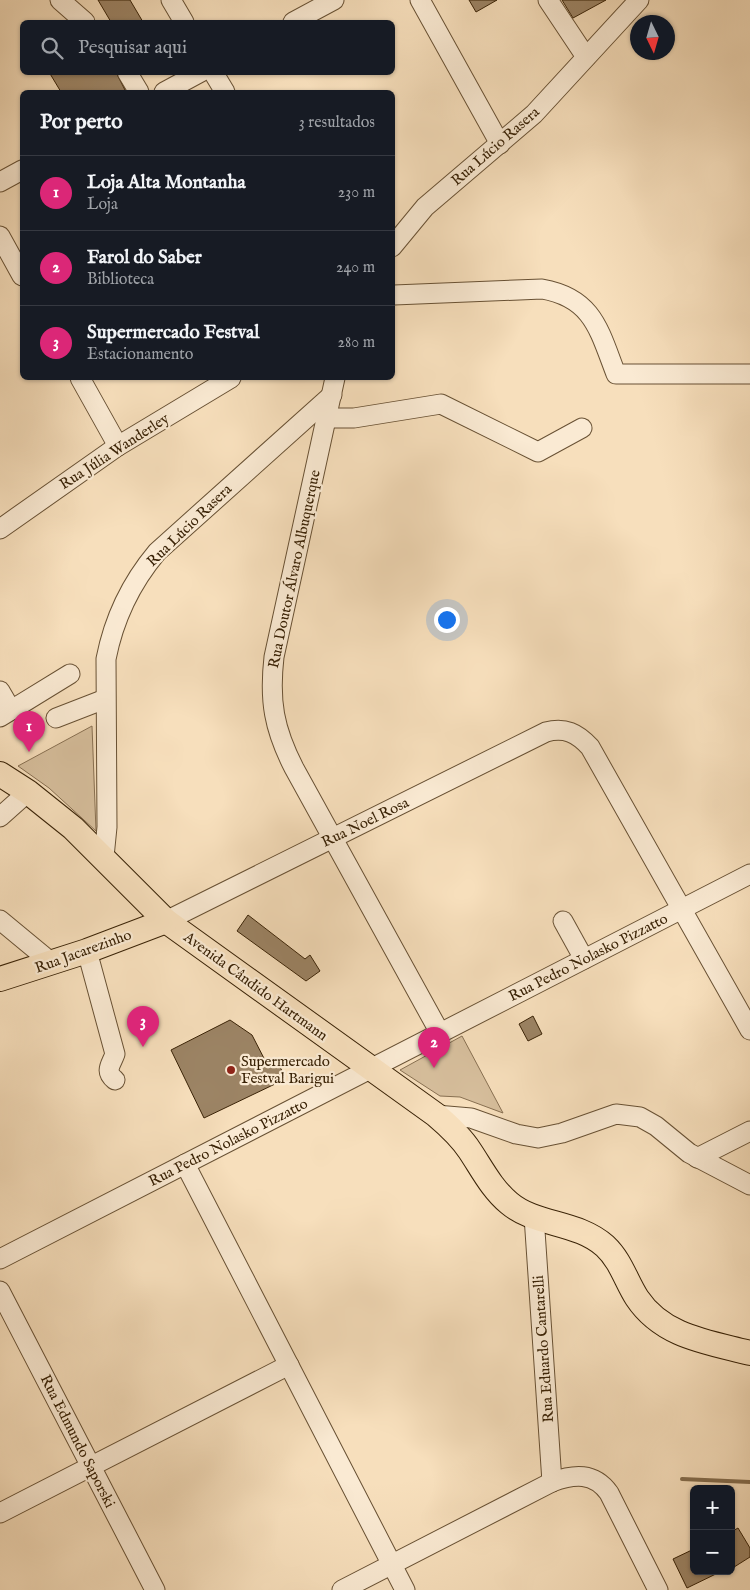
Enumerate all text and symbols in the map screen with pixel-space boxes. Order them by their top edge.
north arrow [630,15,675,60]
search box [20,20,395,75]
icon: search [38,34,66,62]
text: Pesquisar aqui [78,36,187,60]
street label: Rua Lúcio Rasera [447,102,544,190]
text: Por perto [40,109,122,136]
text: 3 resultados [299,113,375,133]
text: Loja Alta Montanha [87,171,246,195]
text: 1 [53,183,59,203]
text: 230 m [338,183,375,203]
text: Loja [87,195,118,215]
text: Farol do Saber [87,246,202,270]
text: 2 [52,258,60,278]
text: 240 m [336,258,375,278]
text: Biblioteca [87,270,154,290]
text: Supermercado Festval [87,321,259,345]
text: 3 [53,333,59,353]
text: 280 m [338,333,375,353]
text: Estacionamento [87,345,193,365]
street label: Rua Júlia Wanderley [56,409,173,494]
street label: Rua Doutor Álvaro Albuquerque [264,468,325,670]
street label: Rua Lúcio Rasera [143,480,236,571]
your location [434,607,460,633]
pin: 1 [13,711,45,752]
street label: Rua Noel Rosa [318,793,413,852]
street label: Rua Pedro Nolasko Pizzatto [505,909,671,1006]
street label: Rua Jacarezinho [32,925,134,978]
street label: Avenida Cândido Hartmann [179,927,331,1045]
pin: 3 [127,1006,159,1047]
pin: 2 [418,1027,450,1068]
place label: Supermercado Festval Barigui [241,1052,334,1088]
marker: Supermercado Festval Barigui [225,1064,237,1076]
street label: Rua Pedro Nolasko Pizzatto [145,1094,311,1191]
street label: Rua Eduardo Cantarelli [529,1275,558,1423]
street label: Rua Edmundo Saporski [36,1371,119,1511]
map controls [690,1485,735,1575]
button: + [690,1485,735,1530]
button: − [690,1530,735,1575]

